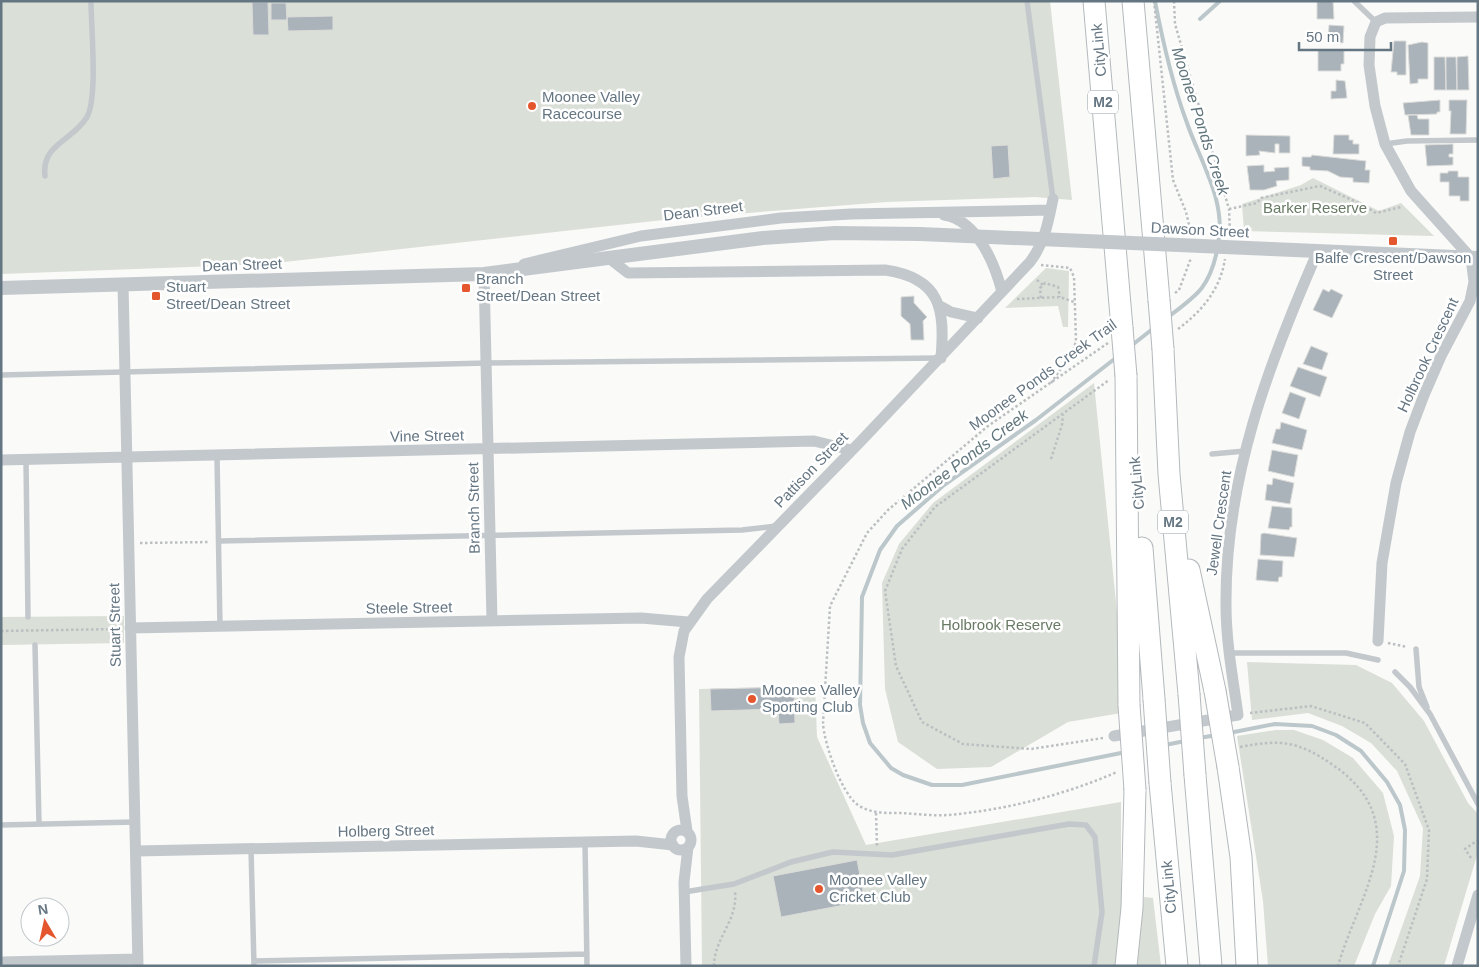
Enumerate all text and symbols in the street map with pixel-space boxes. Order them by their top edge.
scale bar [1299,20,1392,52]
street label: CityLink [1088,22,1109,77]
text: 50 m [1306,28,1339,45]
water label: Moonee Ponds Creek [1169,45,1233,198]
place label: Moonee Valley Racecourse [542,88,641,122]
road number: M2 [1088,90,1118,114]
marker: Moonee Valley Racecourse [526,100,538,112]
street label: Dean Street [662,197,745,224]
park label: Barker Reserve [1263,199,1367,216]
street label: Dawson Street [1150,218,1250,241]
marker: Balfe Crescent/Dawson Street [1387,235,1399,247]
place label: Balfe Crescent/Dawson Street [1315,249,1471,283]
street label: Dean Street [202,255,283,274]
place label: Branch Street/Dean Street [476,270,601,304]
place label: Stuart Street/Dean Street [166,278,291,312]
marker: Branch Street/Dean Street [460,282,472,294]
marker: Stuart Street/Dean Street [150,290,162,302]
street label: Holbrook Crescent [1394,294,1462,415]
street label: Moonee Ponds Creek Trail [966,316,1120,434]
water label: Moonee Ponds Creek [897,405,1032,513]
street label: Vine Street [390,426,465,445]
street label: Pattison Street [770,428,852,511]
street label: CityLink [1126,455,1147,510]
street label: Branch Street [464,461,483,554]
street label: Jewell Crescent [1203,469,1234,577]
road number: M2 [1158,511,1188,534]
street label: Stuart Street [105,582,124,667]
street label: Steele Street [365,598,453,617]
park label: Holbrook Reserve [941,616,1061,633]
place label: Moonee Valley Sporting Club [762,681,861,715]
marker: Moonee Valley Sporting Club [746,693,758,705]
street label: Holberg Street [337,821,435,840]
street label: CityLink [1158,859,1179,914]
place label: Moonee Valley Cricket Club [829,871,928,905]
marker: Moonee Valley Cricket Club [813,883,825,895]
north arrow [20,897,70,947]
text: N [37,900,49,918]

